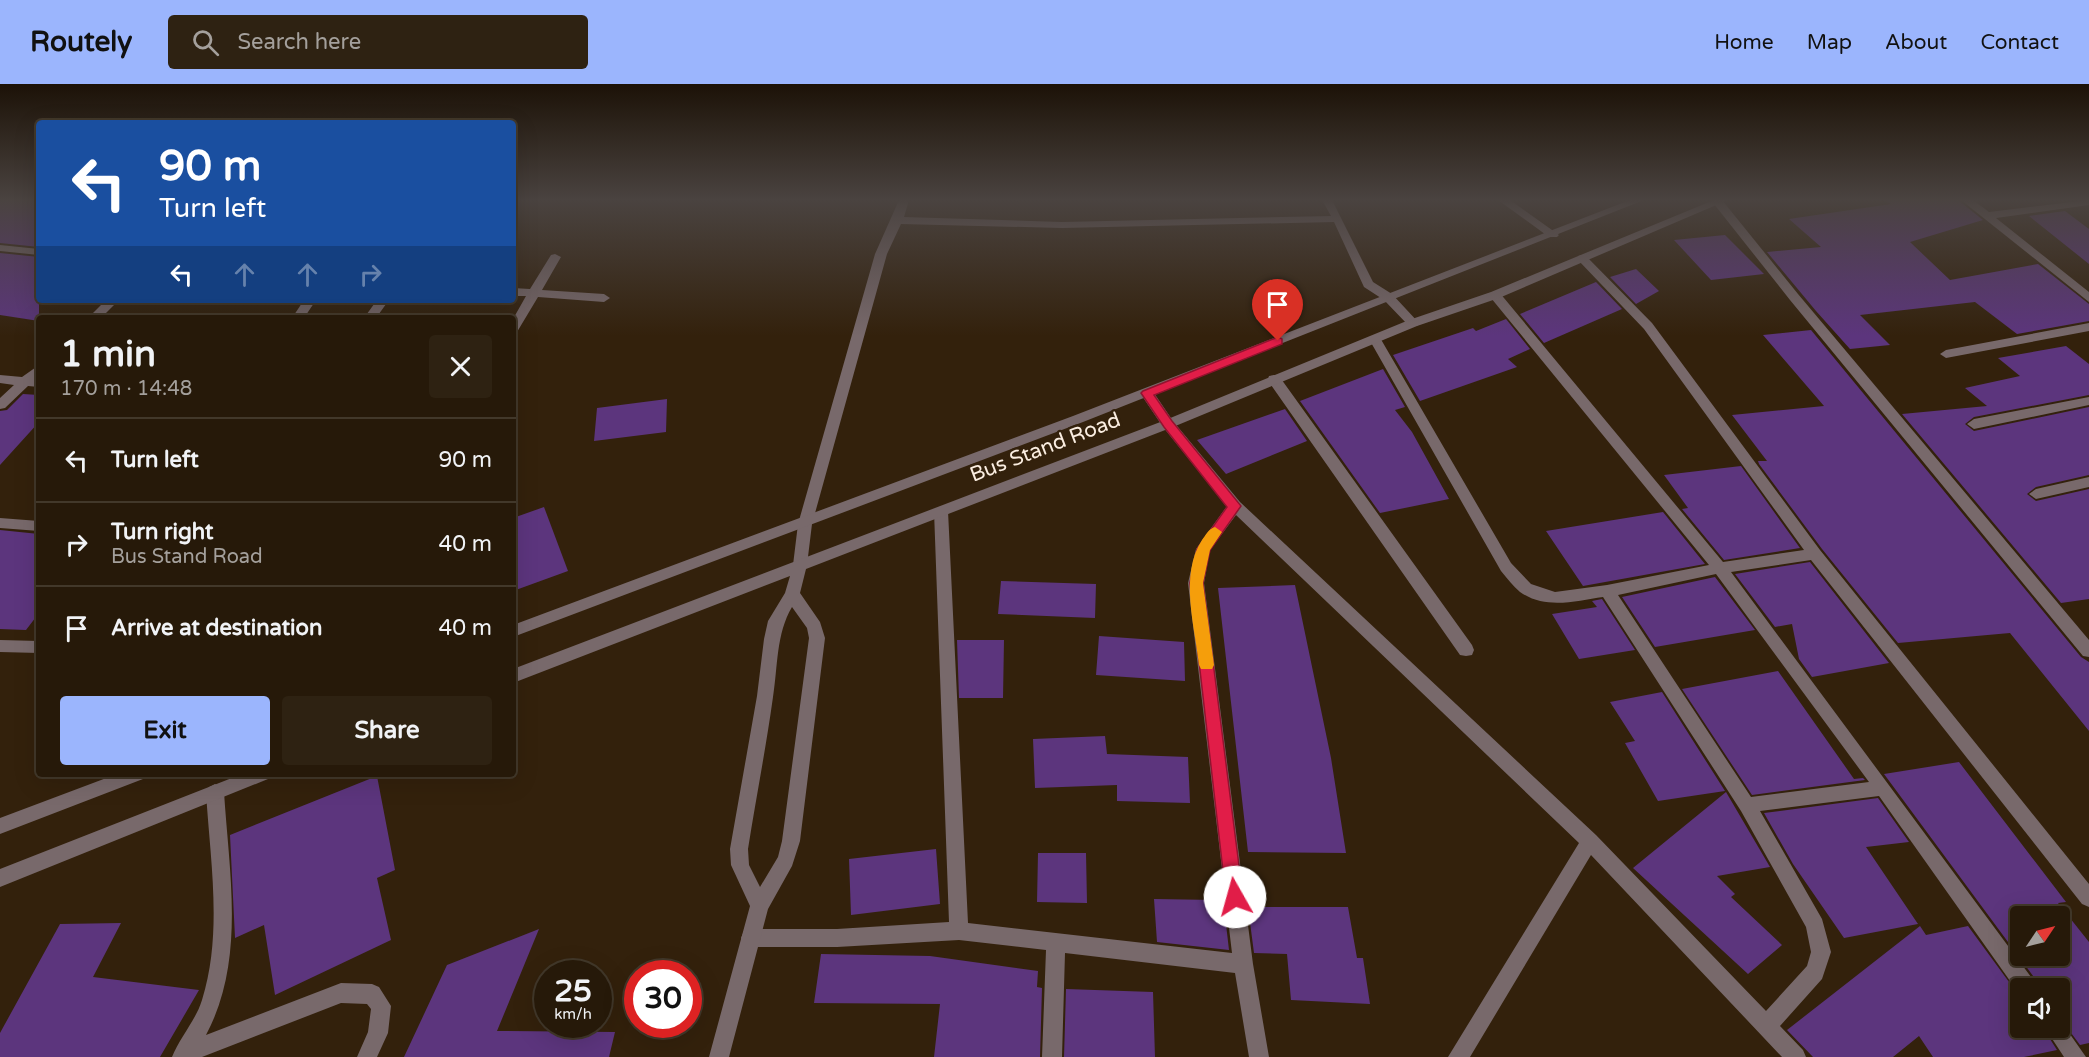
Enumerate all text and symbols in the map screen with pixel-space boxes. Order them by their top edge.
search box [168,15,588,69]
text: Routely [30,25,132,59]
icon: search [189,26,222,59]
text: Search here [237,29,361,55]
text: Home [1714,30,1774,55]
text: Map [1807,30,1852,55]
text: About [1885,30,1947,55]
text: Contact [1980,30,2059,55]
text: 90 m [159,141,261,192]
icon: left [60,144,138,222]
text: Turn left [159,192,266,225]
icon: left [165,258,198,291]
icon: ahead [228,258,261,291]
icon: ahead [291,258,324,291]
icon: right [354,258,387,291]
pin [1252,279,1303,341]
icon: arrive [1261,288,1294,321]
text: 1 min [60,333,156,376]
button: close [429,335,492,398]
text: 170 m · 14:48 [60,377,192,401]
street label: Bus Stand Road [966,407,1124,488]
icon: left [60,444,93,477]
text: Turn left [111,447,199,473]
text: 90 m [438,447,492,473]
text: Turn right [111,519,213,545]
icon: right [60,528,93,561]
text: 40 m [438,531,492,557]
text: Bus Stand Road [111,545,263,569]
icon: arrive [60,612,93,645]
text: Arrive at destination [111,615,322,641]
text: 40 m [438,615,492,641]
button: Exit [60,696,270,765]
button: Share [282,696,492,765]
position arrow [1203,865,1267,929]
north arrow [2010,906,2070,966]
map controls [2010,906,2070,1038]
speed limit sign: 30 [624,960,702,1038]
text: 25 [554,973,592,1010]
button: sound [2010,978,2070,1038]
text: km/h [554,1005,592,1023]

